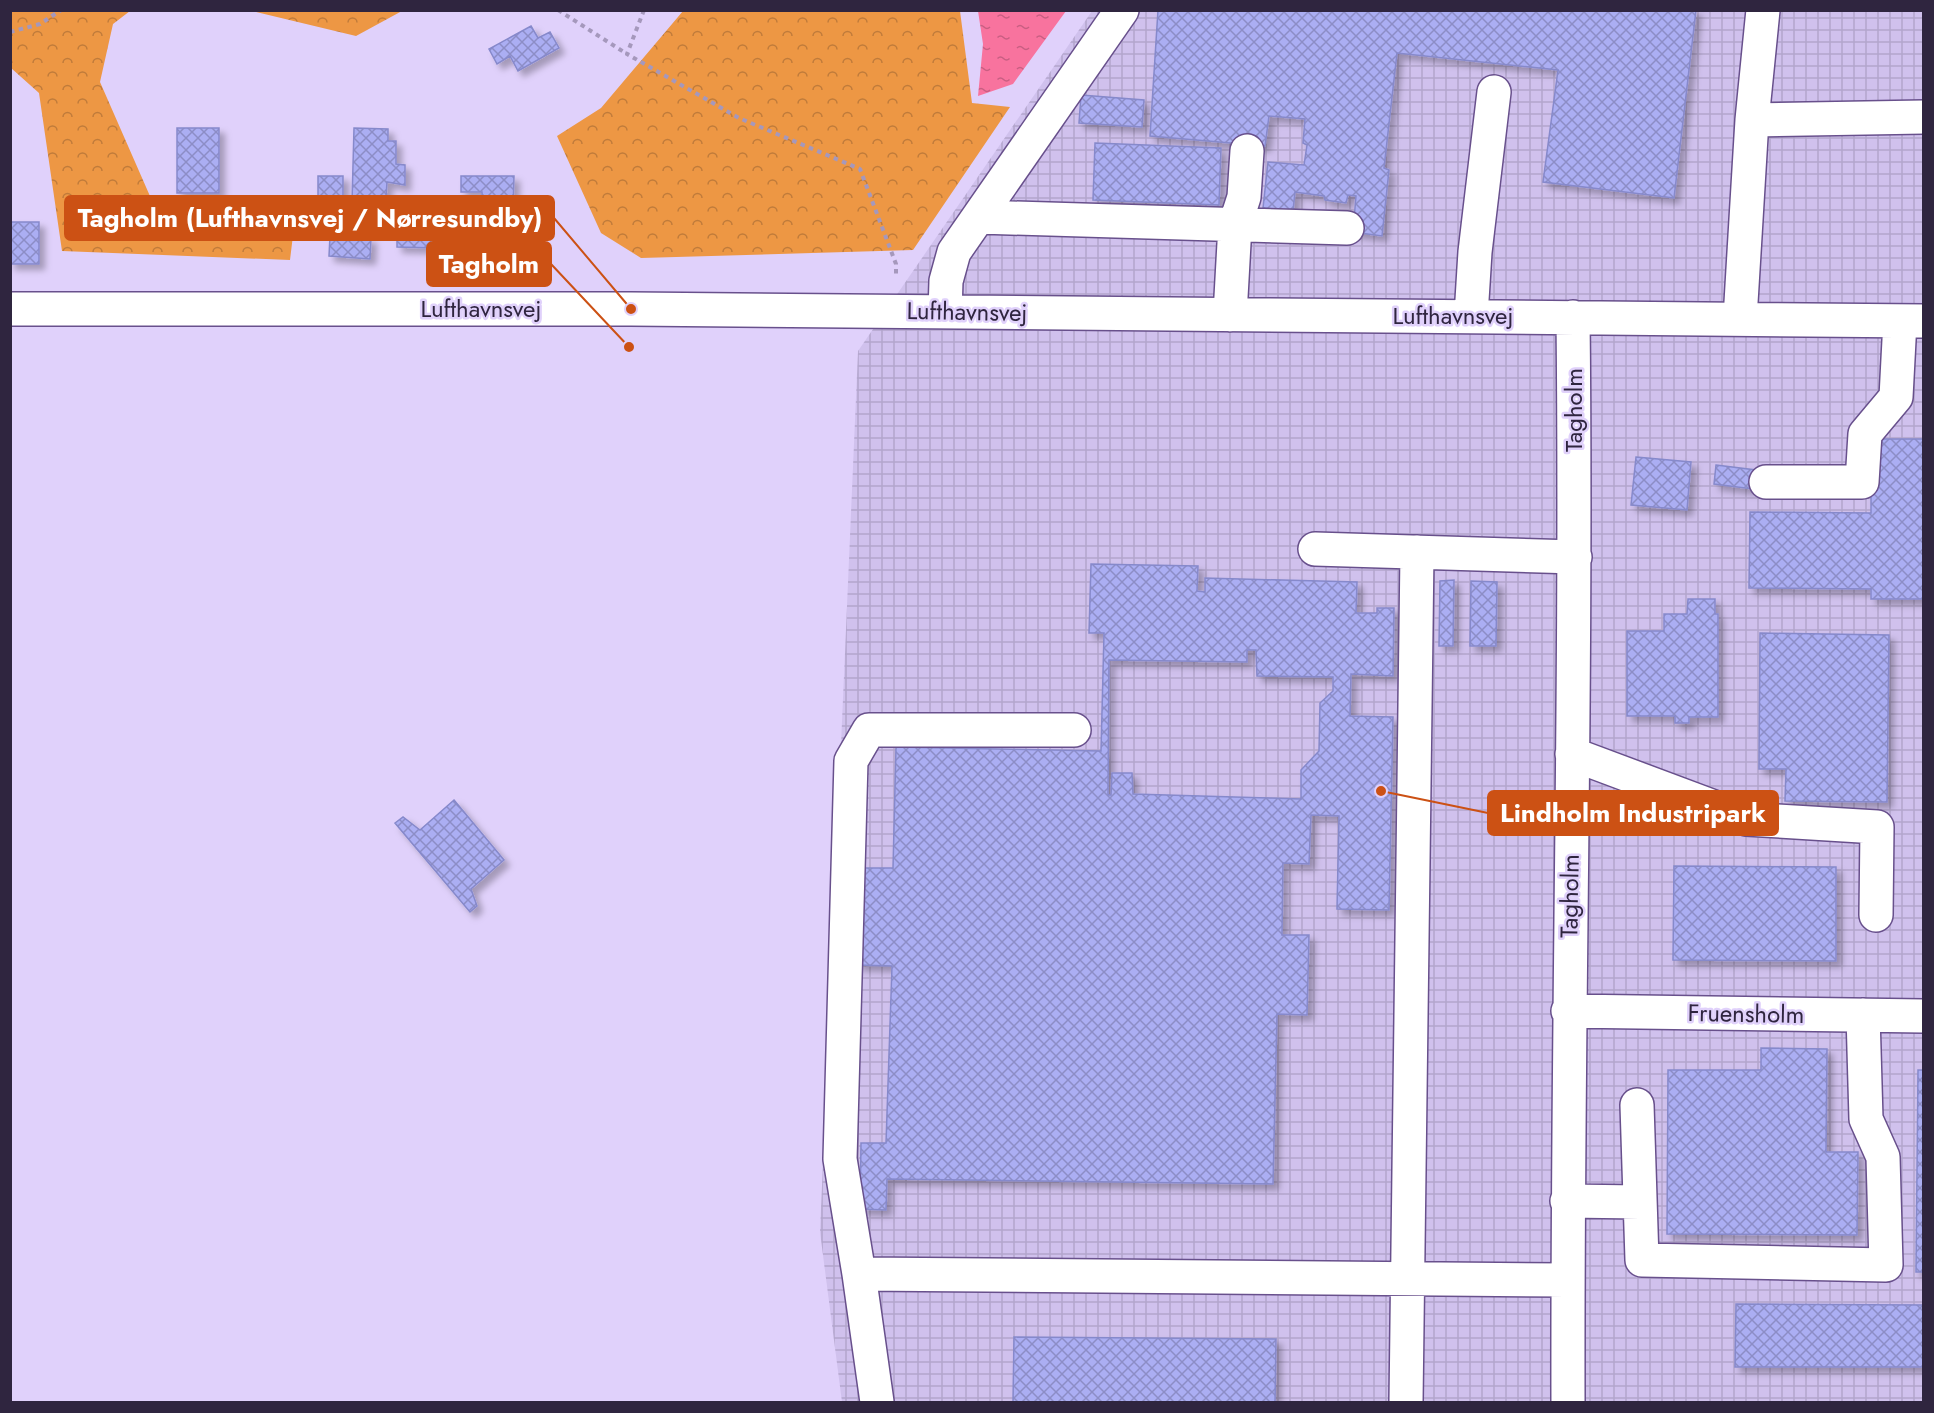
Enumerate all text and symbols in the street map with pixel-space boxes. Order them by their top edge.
callout: Tagholm (Lufthavnsvej / Nørresundby) [65,196,554,240]
text: Tagholm (Lufthavnsvej / Nørresundby) [78,199,542,237]
callout: Tagholm [427,242,551,286]
text: Tagholm [439,245,539,283]
street label: Lufthavnsvej [421,291,541,326]
street label: Lufthavnsvej [906,293,1028,330]
street label: Lufthavnsvej [1393,298,1513,333]
street label: Tagholm [1556,368,1591,452]
callout: Lindholm Industripark [1488,791,1778,835]
text: Lindholm Industripark [1500,794,1766,832]
street label: Tagholm [1551,854,1588,938]
street label: Fruensholm [1687,995,1805,1032]

